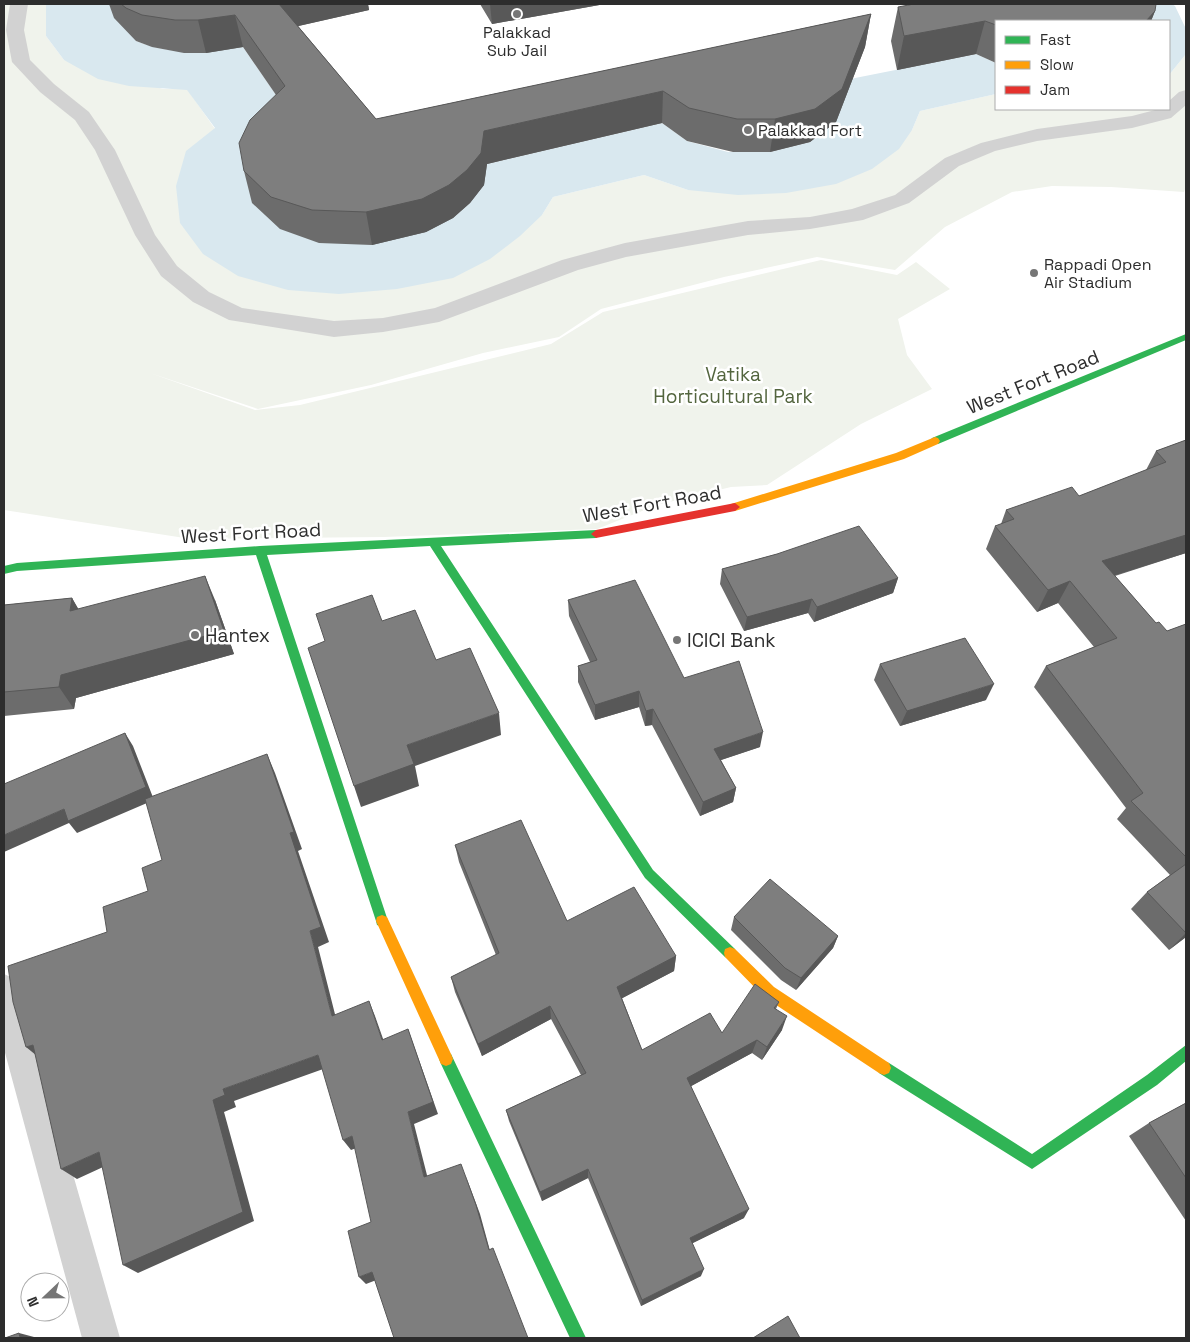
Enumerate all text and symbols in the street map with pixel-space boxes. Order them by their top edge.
marker: Palakkad Sub Jail [511,8,523,20]
legend [995,20,1170,110]
place label: Palakkad Sub Jail [483,22,551,61]
text: Fast [1040,30,1071,49]
text: Slow [1040,55,1074,74]
text: Jam [1040,80,1070,99]
place label: Palakkad Fort [758,120,862,141]
marker: Palakkad Fort [742,124,754,136]
place label: Rappadi Open Air Stadium [1044,254,1152,293]
marker: Rappadi Open Air Stadium [1028,267,1040,279]
street label: West Fort Road [963,344,1103,420]
park label: Vatika Horticultural Park [653,362,813,409]
street label: West Fort Road [581,480,723,528]
street label: West Fort Road [180,517,322,549]
place label: Hantex [205,623,270,648]
place label: ICICI Bank [687,628,776,653]
marker: Hantex [189,629,201,641]
marker: ICICI Bank [671,634,683,646]
north arrow [20,1272,70,1322]
text: N [23,1294,43,1310]

